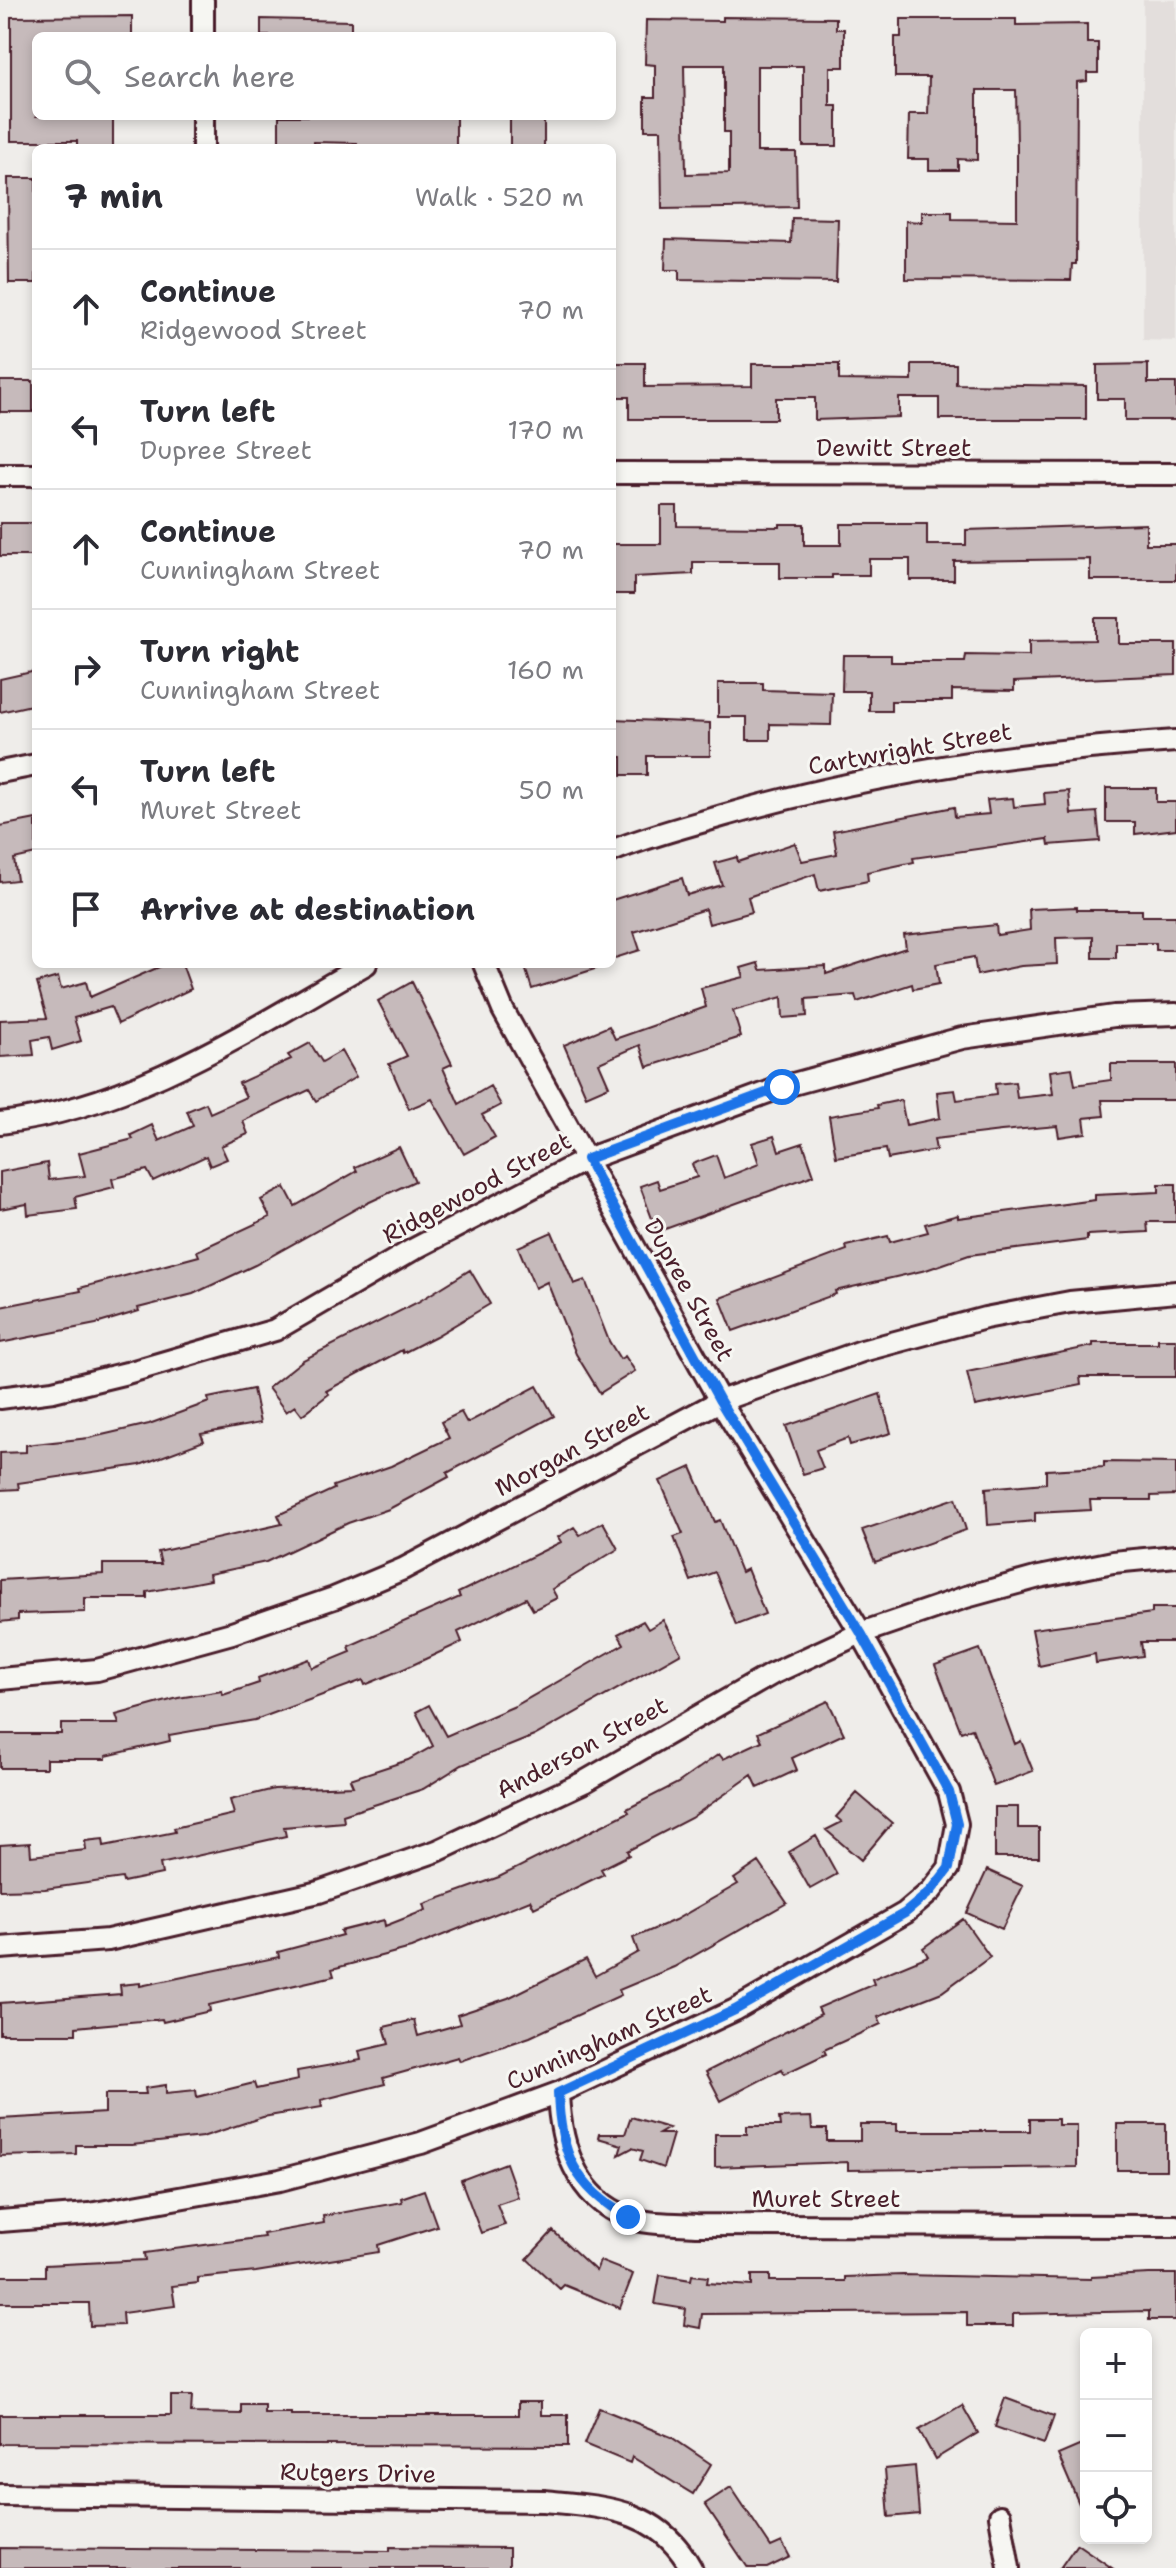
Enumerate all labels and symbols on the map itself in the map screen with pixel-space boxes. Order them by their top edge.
street label: Dewitt Street [816,432,972,464]
street label: Cartwright Street [806,715,1014,783]
route start [764,1069,800,1105]
street label: Ridgewood Street [377,1125,577,1251]
street label: Dupree Street [637,1213,741,1367]
street label: Morgan Street [489,1396,655,1504]
street label: Anderson Street [491,1689,673,1807]
street label: Cunningham Street [501,1978,717,2098]
street label: Muret Street [751,2183,901,2215]
route end [610,2199,646,2235]
street label: Rutgers Drive [280,2456,436,2490]

